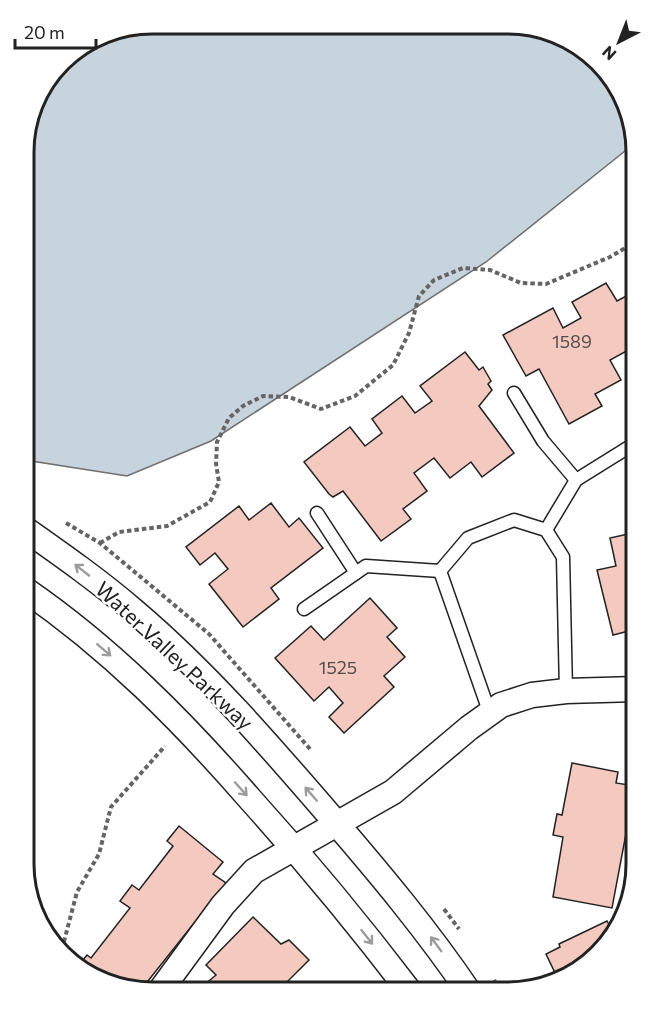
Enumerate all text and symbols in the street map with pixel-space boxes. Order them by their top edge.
scale bar [15,12,96,50]
north arrow [589,12,649,72]
text: 20 m [24,21,65,43]
text: N [598,42,619,65]
house number: 1589 [552,330,592,352]
one-way arrow [74,564,90,577]
street label: Water Valley Parkway [91,576,259,734]
one-way arrow [96,644,112,657]
house number: 1525 [319,656,357,678]
one-way arrow [234,781,248,796]
one-way arrow [304,787,318,802]
one-way arrow [361,929,374,945]
one-way arrow [429,936,442,952]

